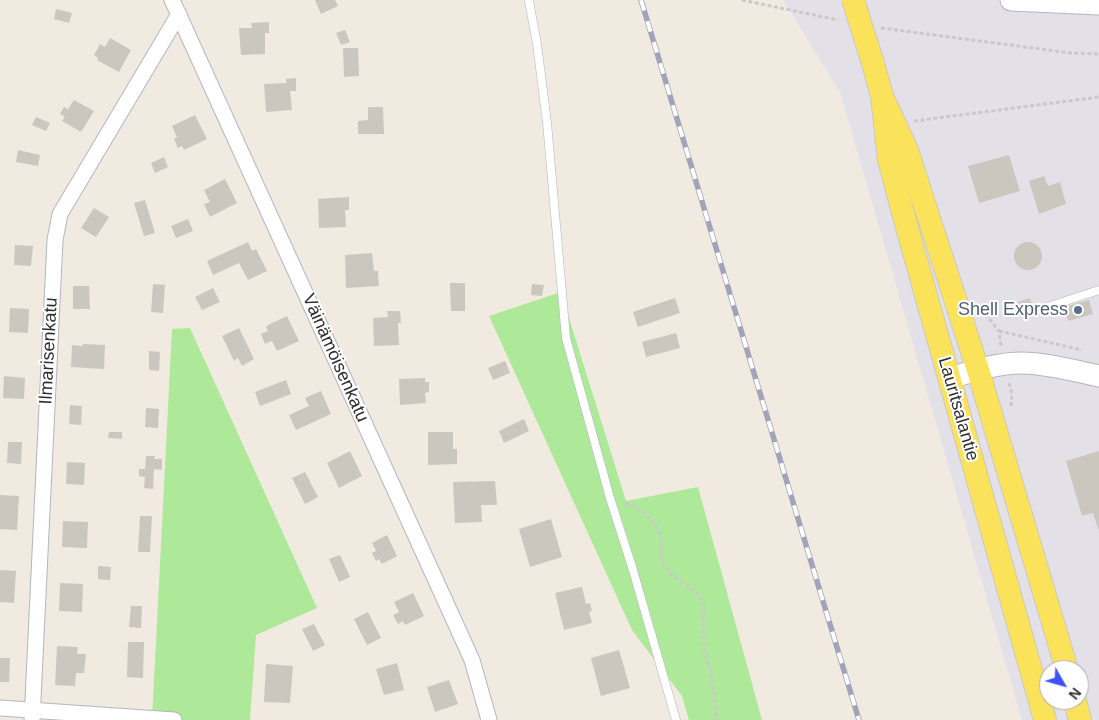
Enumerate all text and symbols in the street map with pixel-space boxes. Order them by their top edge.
street label: Väinämöisenkatu [297,291,373,425]
street label: Ilmarisenkatu [35,297,63,405]
place label: Shell Express [958,299,1068,321]
marker: Shell Express [1072,304,1084,316]
street label: Lauritsalantie [933,355,983,463]
north arrow [1039,660,1089,710]
text: N [1066,685,1084,703]

